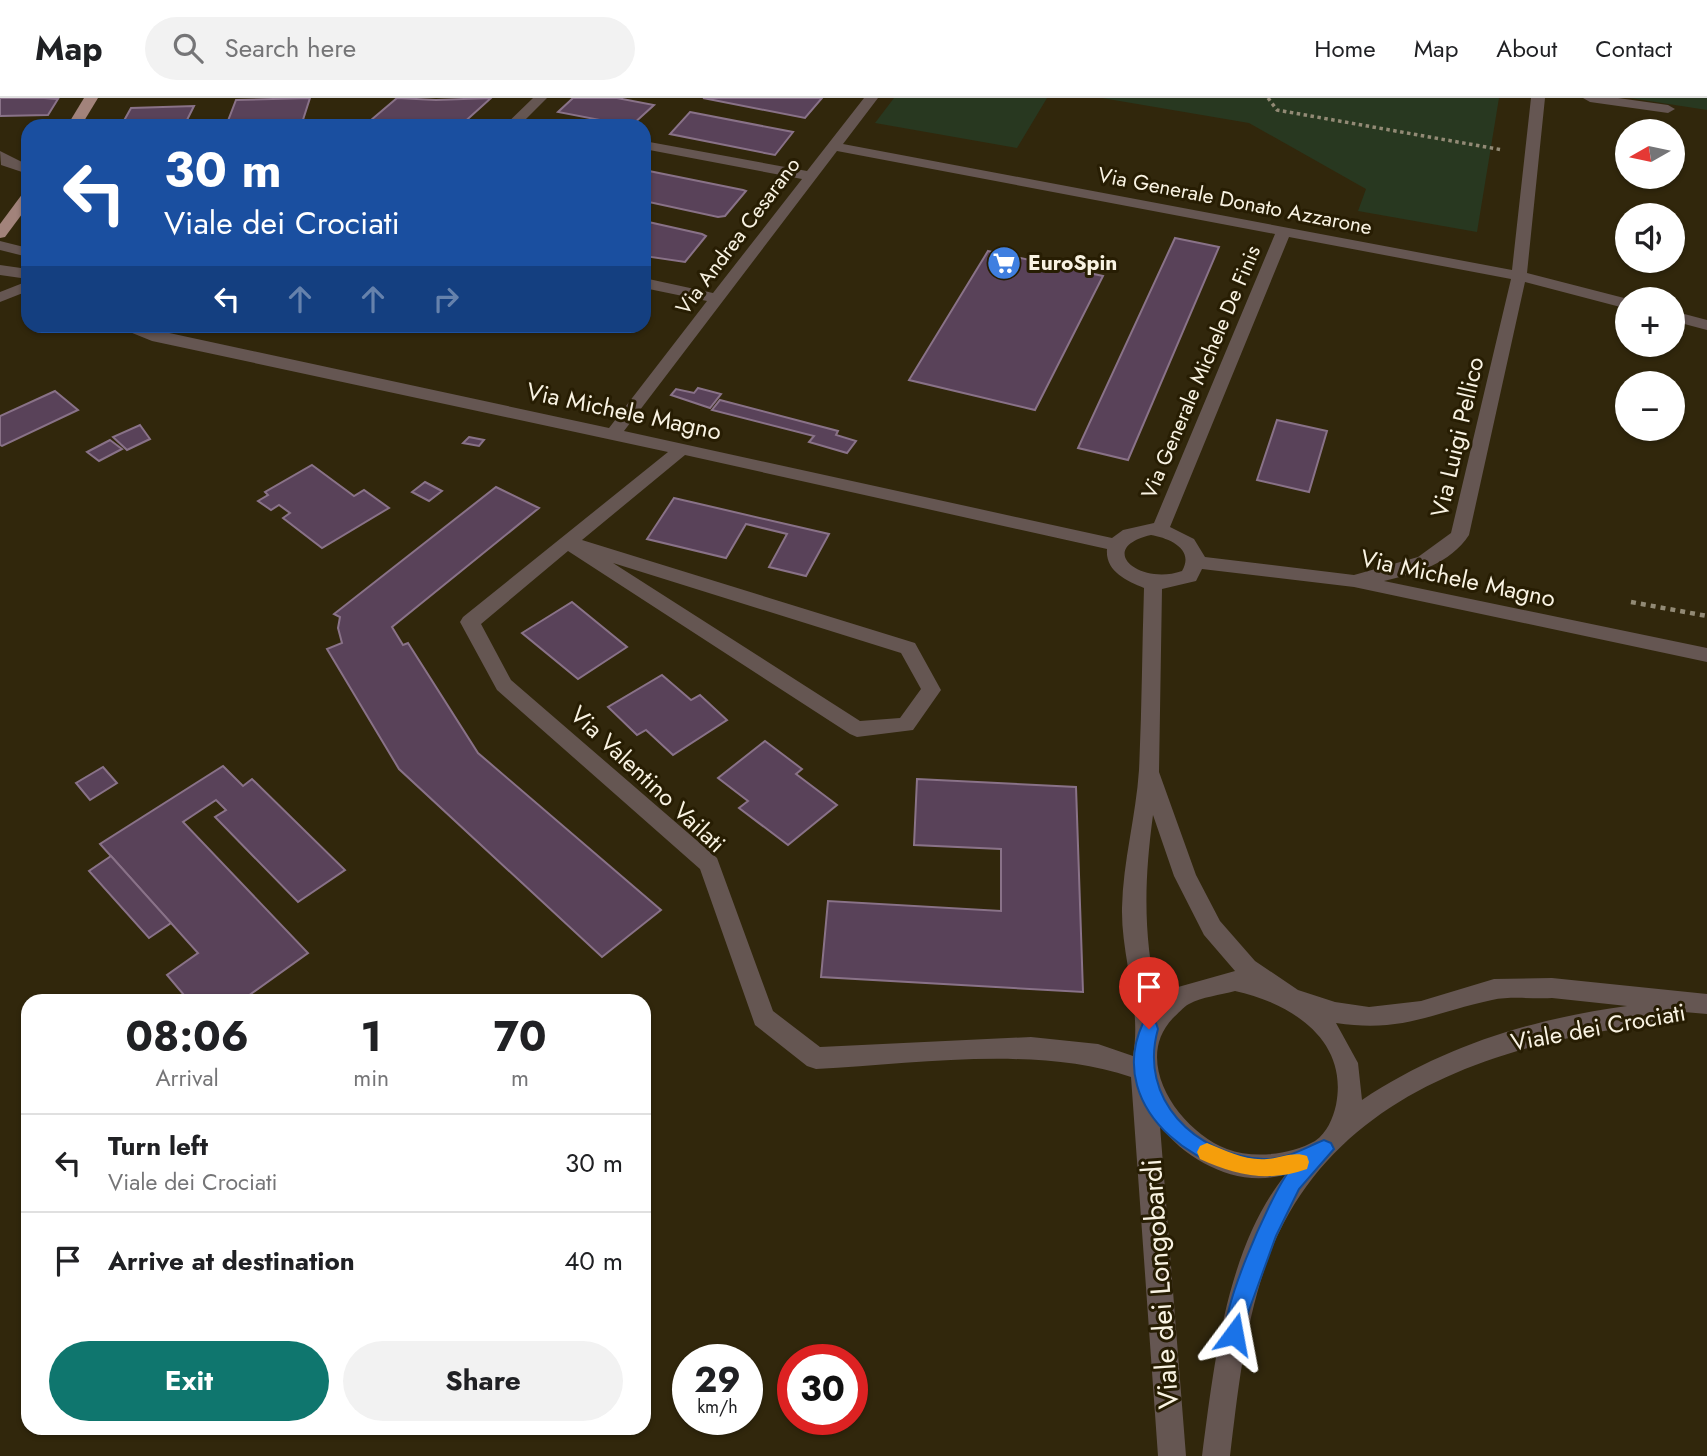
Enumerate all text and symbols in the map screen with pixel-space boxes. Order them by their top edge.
search box [145,17,635,80]
text: Map [35,25,103,72]
icon: search [169,29,207,67]
text: Search here [225,29,356,67]
text: Home [1314,31,1376,66]
text: Map [1414,31,1458,66]
text: About [1496,31,1557,66]
text: Contact [1595,31,1672,66]
north arrow [1615,119,1685,189]
map controls [1615,119,1685,441]
text: 30 m [164,135,282,205]
icon: left [49,147,140,238]
street label: Via Andrea Cesarano [669,151,807,321]
street label: Via Generale Donato Azzarone [1095,160,1375,242]
text: Viale dei Crociati [164,200,400,246]
button: sound [1615,203,1685,273]
street label: Via Generale Michele De Finis [1134,241,1268,503]
supermarket icon: EuroSpin [985,244,1023,282]
place label: EuroSpin [1028,248,1117,278]
icon: left [208,280,246,318]
icon: ahead [281,280,319,318]
icon: ahead [354,280,392,318]
icon: right [427,280,465,318]
button: + [1615,287,1685,357]
street label: Via Luigi Pellico [1422,353,1492,521]
button: − [1615,371,1685,441]
street label: Via Michele Magno [523,373,725,449]
street label: Via Michele Magno [1357,540,1559,616]
street label: Via Valentino Vailati [562,697,734,861]
pin [1119,957,1179,1029]
icon: arrive [1130,968,1168,1006]
street label: Viale dei Crociati [1508,994,1688,1060]
text: 08:06 [125,1006,249,1067]
text: 1 [361,1006,382,1067]
text: 70 [494,1006,547,1067]
text: Arrival [155,1061,219,1095]
text: min [353,1061,389,1095]
text: m [511,1061,529,1095]
text: Turn left [108,1127,208,1165]
icon: left [49,1144,87,1182]
text: 30 m [565,1144,623,1182]
street label: Viale dei Longobardi [1131,1158,1189,1410]
text: Viale dei Crociati [108,1165,278,1199]
icon: arrive [49,1242,87,1280]
text: Arrive at destination [108,1242,355,1280]
text: 40 m [564,1242,623,1280]
position arrow [1197,1297,1271,1371]
button: Exit [49,1341,329,1421]
button: Share [343,1341,623,1421]
speed limit sign: 30 [777,1344,868,1435]
text: 29 [694,1355,741,1405]
text: km/h [697,1394,738,1420]

